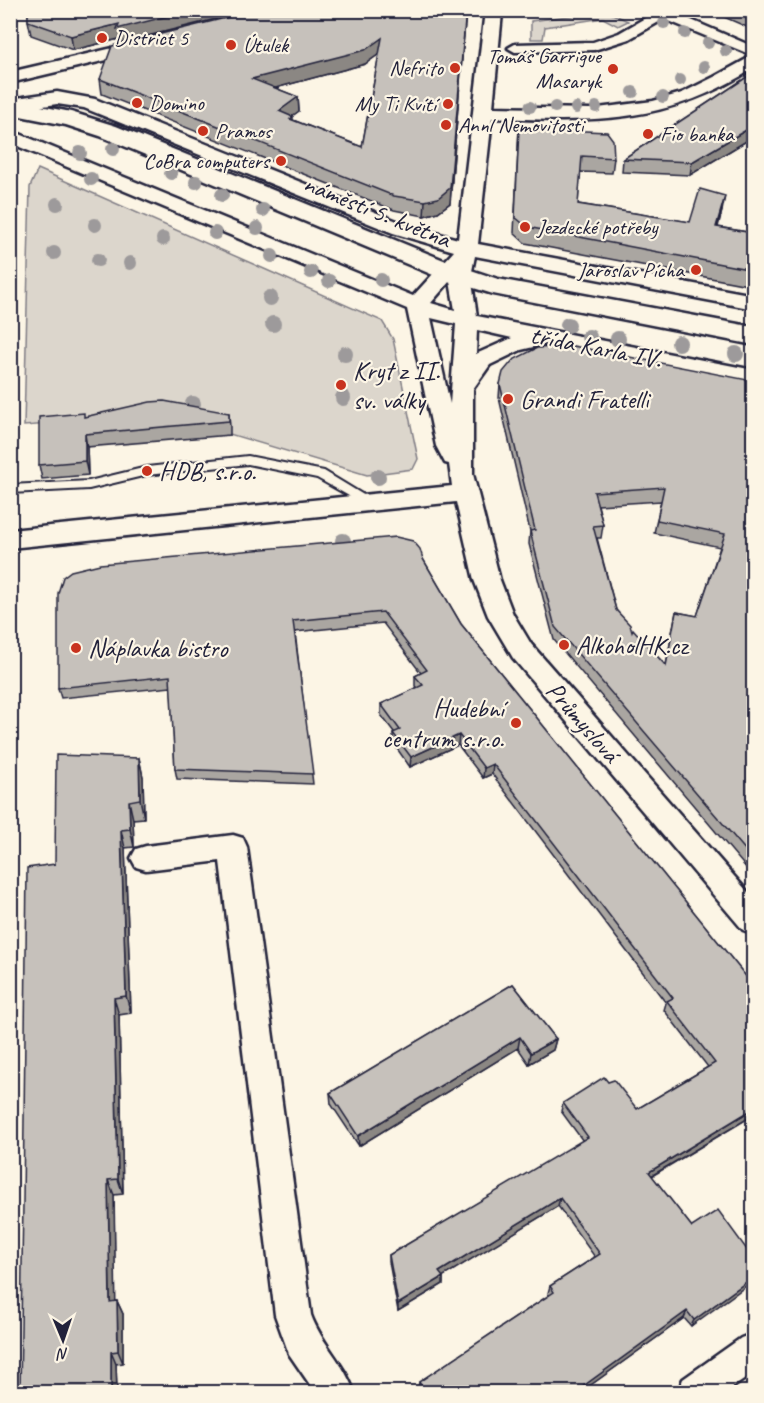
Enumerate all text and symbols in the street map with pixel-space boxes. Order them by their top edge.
place label: District 5 [114,24,189,52]
marker: District 5 [95,31,109,45]
place label: Útulek [243,31,290,59]
marker: Útulek [224,38,238,52]
place label: Tomáš Garrigue Masaryk [487,42,603,95]
place label: Nefrito [389,54,444,82]
marker: Nefrito [448,61,462,75]
marker: Tomáš Garrigue Masaryk [606,62,620,76]
place label: Domino [149,89,205,117]
place label: My Ti Kvítí [355,90,441,118]
marker: Domino [130,96,144,110]
marker: My Ti Kvítí [441,97,455,111]
place label: Annl Nemovitosti [458,111,587,139]
place label: Pramos [215,117,274,145]
marker: Annl Nemovitosti [439,118,453,132]
place label: Fio banka [660,120,735,148]
marker: Pramos [196,124,210,138]
marker: Fio banka [641,127,655,141]
place label: CoBra computers [144,147,271,175]
marker: CoBra computers [274,154,288,168]
street label: náměstí 5. května [298,166,457,256]
place label: Jezdecké potřeby [536,213,659,241]
marker: Jezdecké potřeby [518,220,532,234]
place label: Jaroslav Pícha [577,256,685,284]
marker: Jaroslav Pícha [689,263,703,277]
street label: třída Karla IV. [528,318,665,376]
place label: Kryt z II. sv. války [353,354,441,417]
marker: Kryt z II. sv. války [334,378,348,392]
place label: Grandi Fratelli [520,383,652,416]
marker: Grandi Fratelli [501,392,515,406]
place label: HDB, s.r.o. [159,455,257,488]
marker: HDB, s.r.o. [140,464,154,478]
place label: AlkoholHK.cz [576,629,690,662]
place label: Náplavka bistro [88,632,229,665]
marker: AlkoholHK.cz [557,638,571,652]
marker: Náplavka bistro [69,641,83,655]
street label: Průmyslová [539,675,629,771]
place label: Hudební centrum s.r.o. [382,692,509,755]
marker: Hudební centrum s.r.o. [509,716,523,730]
north arrow [33,1310,93,1370]
text: N [55,1344,69,1364]

